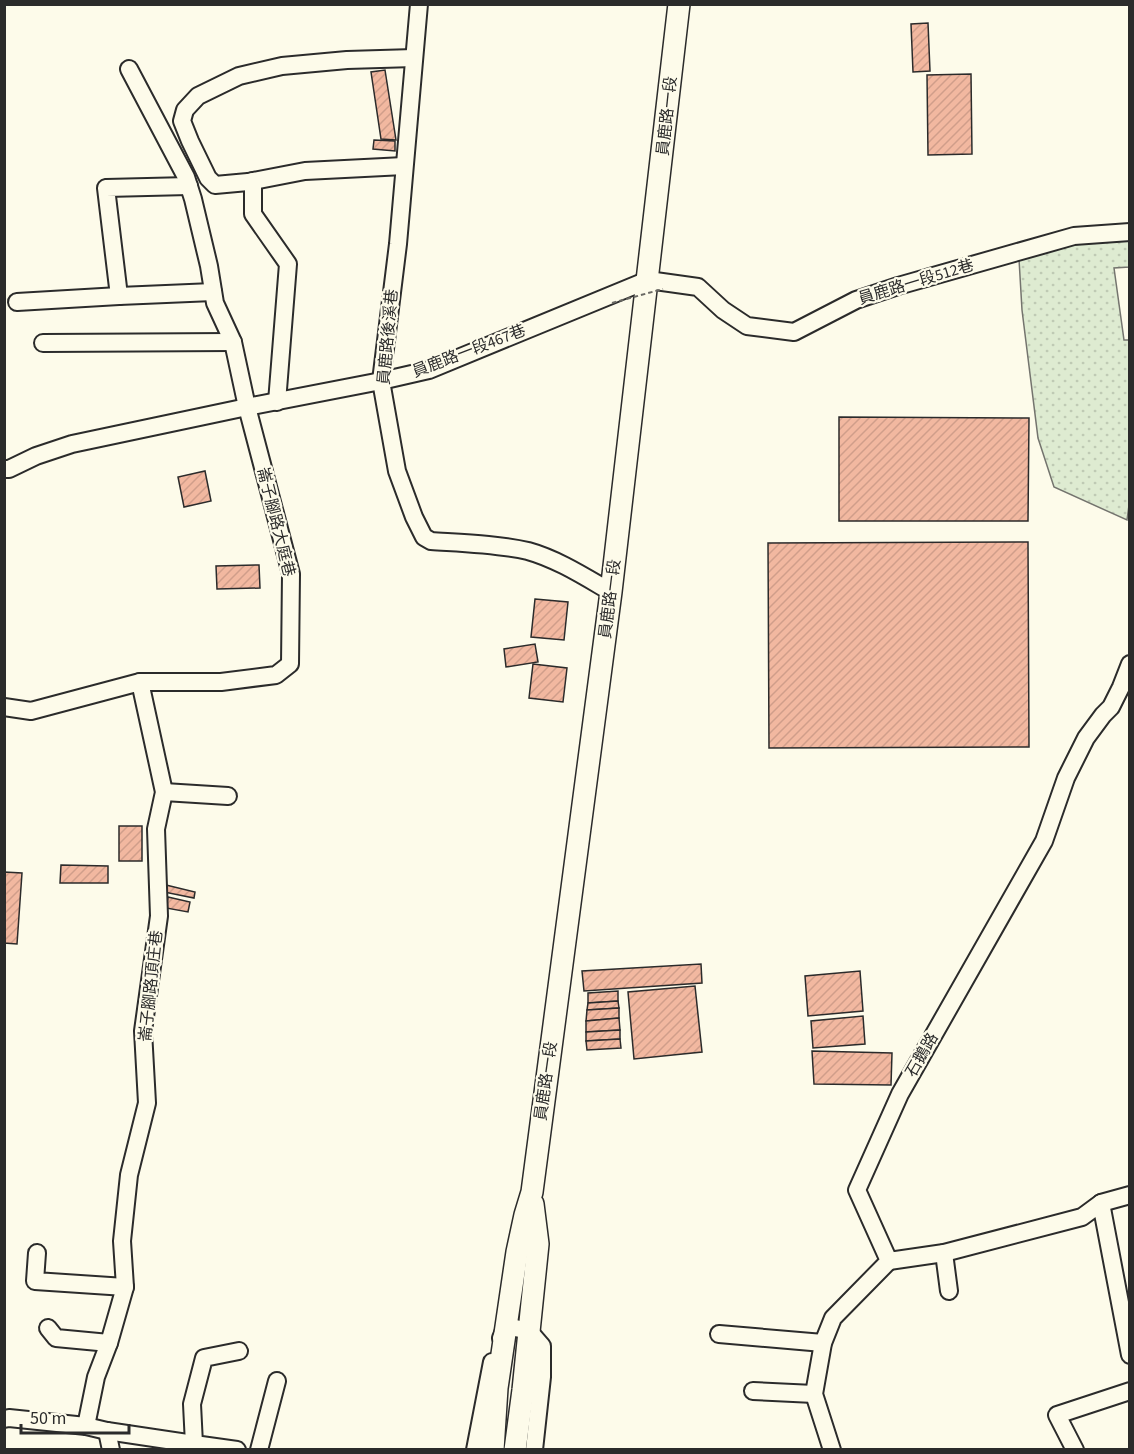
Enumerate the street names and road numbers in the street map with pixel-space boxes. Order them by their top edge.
street label: 員鹿路一段 [652,75,682,157]
street label: 員鹿路一段512巷 [855,254,977,310]
street label: 員鹿路後溪巷 [373,288,403,386]
street label: 員鹿路一段467巷 [409,319,529,383]
street label: 崙子腳路大庭巷 [252,465,300,579]
street label: 員鹿路一段 [594,558,626,640]
street label: 崙子腳路頂庄巷 [134,929,168,1043]
street label: 石鵝路 [900,1029,944,1081]
street label: 員鹿路一段 [530,1040,562,1122]

